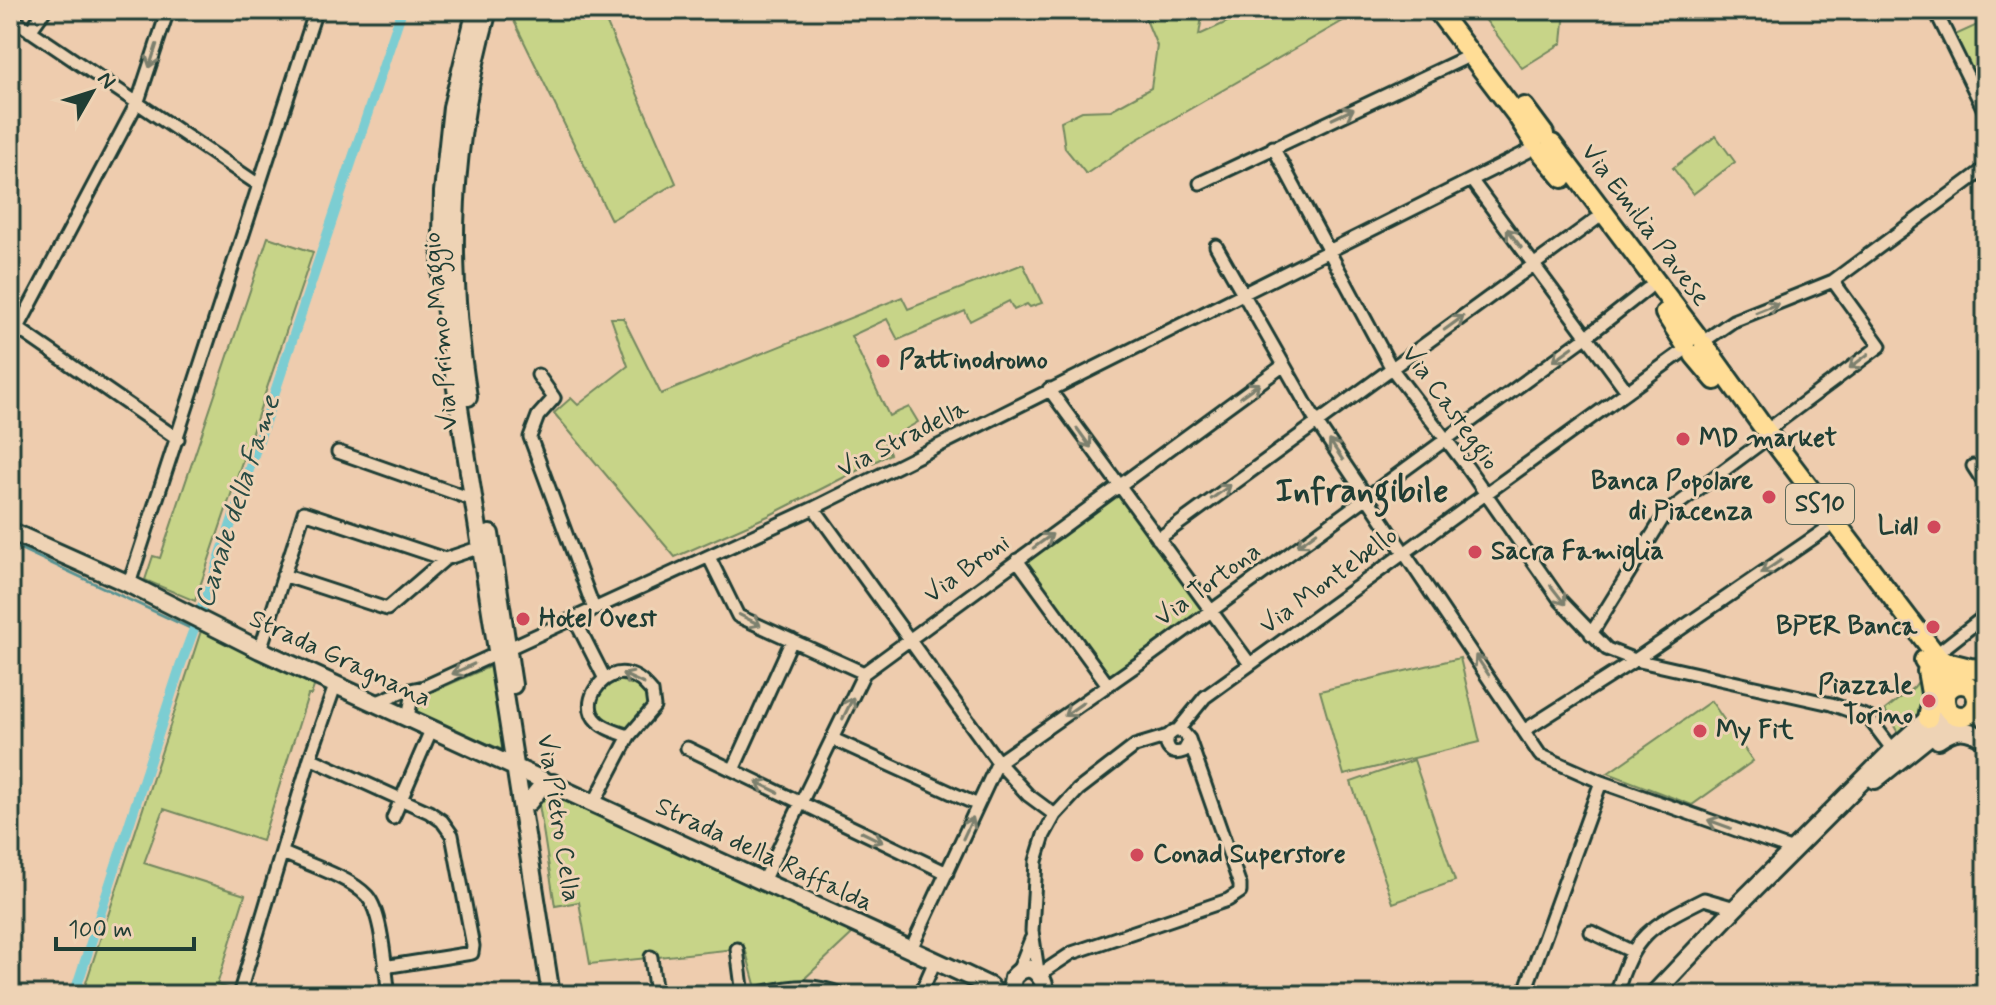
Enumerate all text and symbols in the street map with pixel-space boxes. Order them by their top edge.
one-way arrow [144,43,159,68]
north arrow [52,52,132,132]
text: N [90,66,121,95]
one-way arrow [1331,106,1355,121]
street label: Via Emilia Pavese [1573,137,1718,314]
one-way arrow [1506,228,1523,249]
street label: Via Primo Maggio [415,230,470,432]
one-way arrow [1754,299,1779,314]
one-way arrow [1443,315,1464,332]
street label: Via Casteggio [1391,339,1507,479]
place label: Pattinodromo [899,344,1048,378]
one-way arrow [1553,345,1574,362]
marker: Pattinodromo [874,352,892,370]
one-way arrow [1849,353,1870,370]
one-way arrow [1239,382,1260,399]
water label: Canale della Fame [186,390,290,613]
street label: Via Stradella [832,391,975,487]
place label: MD market [1699,422,1837,456]
one-way arrow [1076,426,1093,448]
marker: MD market [1674,430,1692,448]
one-way arrow [1328,439,1344,461]
place label: Banca Popolare di Piacenza [1591,465,1753,529]
district label: Infrangibile [1275,469,1449,518]
one-way arrow [1210,484,1231,501]
road number: SS10 [1786,484,1854,524]
marker: Banca Popolare di Piacenza [1760,488,1778,506]
place label: Lidl [1878,510,1918,544]
marker: Lidl [1925,518,1943,536]
street label: Via Montebello [1253,519,1405,643]
street label: Via Broni [917,526,1017,612]
one-way arrow [1297,531,1319,548]
one-way arrow [1031,533,1053,550]
street label: Via Tortona [1148,535,1268,635]
place label: Sacra Famiglia [1491,535,1664,572]
marker: Sacra Famiglia [1466,543,1484,561]
one-way arrow [1760,559,1782,575]
one-way arrow [1549,584,1566,605]
street label: Strada Gragnana [243,602,437,716]
place label: Hotel Ovest [539,602,658,636]
marker: Hotel Ovest [514,610,532,628]
place label: BPER Banca [1776,610,1918,644]
one-way arrow [737,613,761,628]
marker: BPER Banca [1924,618,1942,636]
one-way arrow [1473,654,1489,677]
one-way arrow [451,662,475,677]
place label: Piazzale Torino [1818,669,1913,733]
one-way arrow [621,670,646,685]
marker: Piazzale Torino [1920,692,1938,710]
one-way arrow [841,696,856,720]
one-way arrow [1064,701,1086,717]
place label: My Fit [1716,714,1794,748]
marker: My Fit [1691,722,1709,740]
street label: Via Pietro Cella [528,732,588,904]
one-way arrow [756,779,780,794]
street label: Strada della Raffalda [650,790,878,920]
one-way arrow [961,816,976,841]
one-way arrow [1708,816,1732,830]
one-way arrow [860,830,884,845]
place label: Conad Superstore [1153,838,1346,872]
marker: Conad Superstore [1128,846,1146,864]
scale bar [56,901,194,951]
text: 100 m [68,915,132,946]

